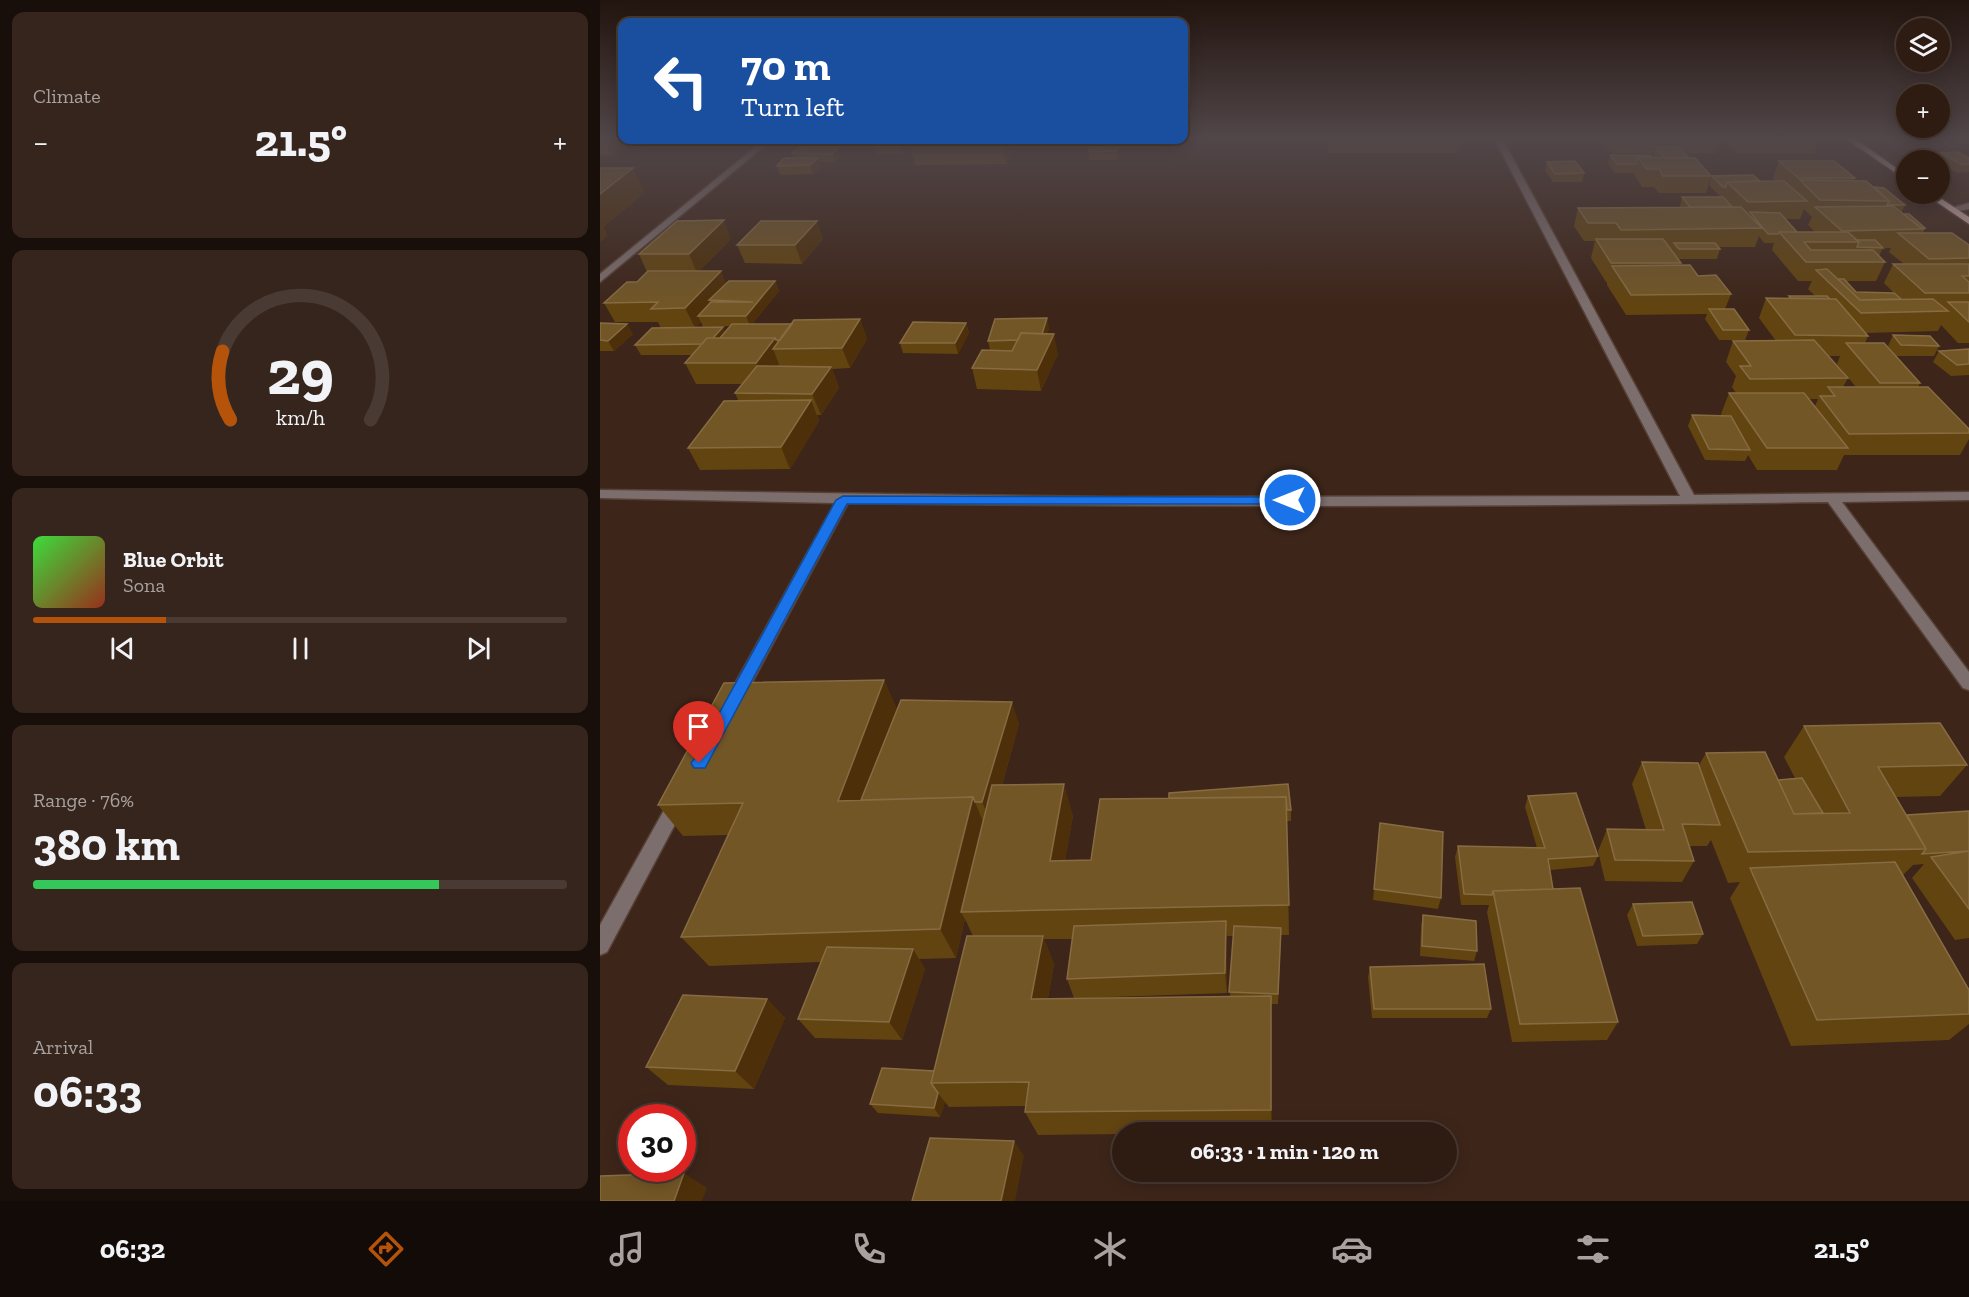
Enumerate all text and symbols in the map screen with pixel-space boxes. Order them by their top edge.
map controls [1896,18,1950,204]
button: layers [1896,18,1950,72]
text: 70 m [741,40,831,91]
icon: left [642,42,720,120]
text: Climate [33,84,101,108]
button: + [1896,84,1950,138]
text: Turn left [741,91,844,123]
text: 21.5° [255,114,347,168]
text: − [33,122,48,161]
text: + [553,122,567,161]
button: − [1896,150,1950,204]
text: 29 [267,335,333,410]
text: km/h [276,405,324,430]
position arrow [1258,468,1322,532]
text: Blue Orbit [123,546,223,573]
text: Sona [123,573,165,597]
icon: previous [106,632,139,665]
icon: pause [284,632,317,665]
icon: next [462,632,495,665]
pin [673,701,724,763]
icon: arrive [682,710,715,743]
text: Range · 76% [33,788,134,812]
text: 380 km [33,818,180,872]
text: Arrival [33,1035,93,1059]
text: 06:33 [33,1065,142,1119]
speed limit sign: 30 [618,1104,696,1182]
text: 06:33 · 1 min · 120 m [1190,1138,1379,1165]
icon: directions [365,1228,407,1270]
icon: music [606,1228,648,1270]
icon: phone [848,1228,890,1270]
icon: climate [1089,1228,1131,1270]
icon: car [1331,1228,1373,1270]
icon: filters [1572,1228,1614,1270]
text: 06:32 [100,1233,165,1265]
text: 21.5° [1814,1233,1869,1265]

